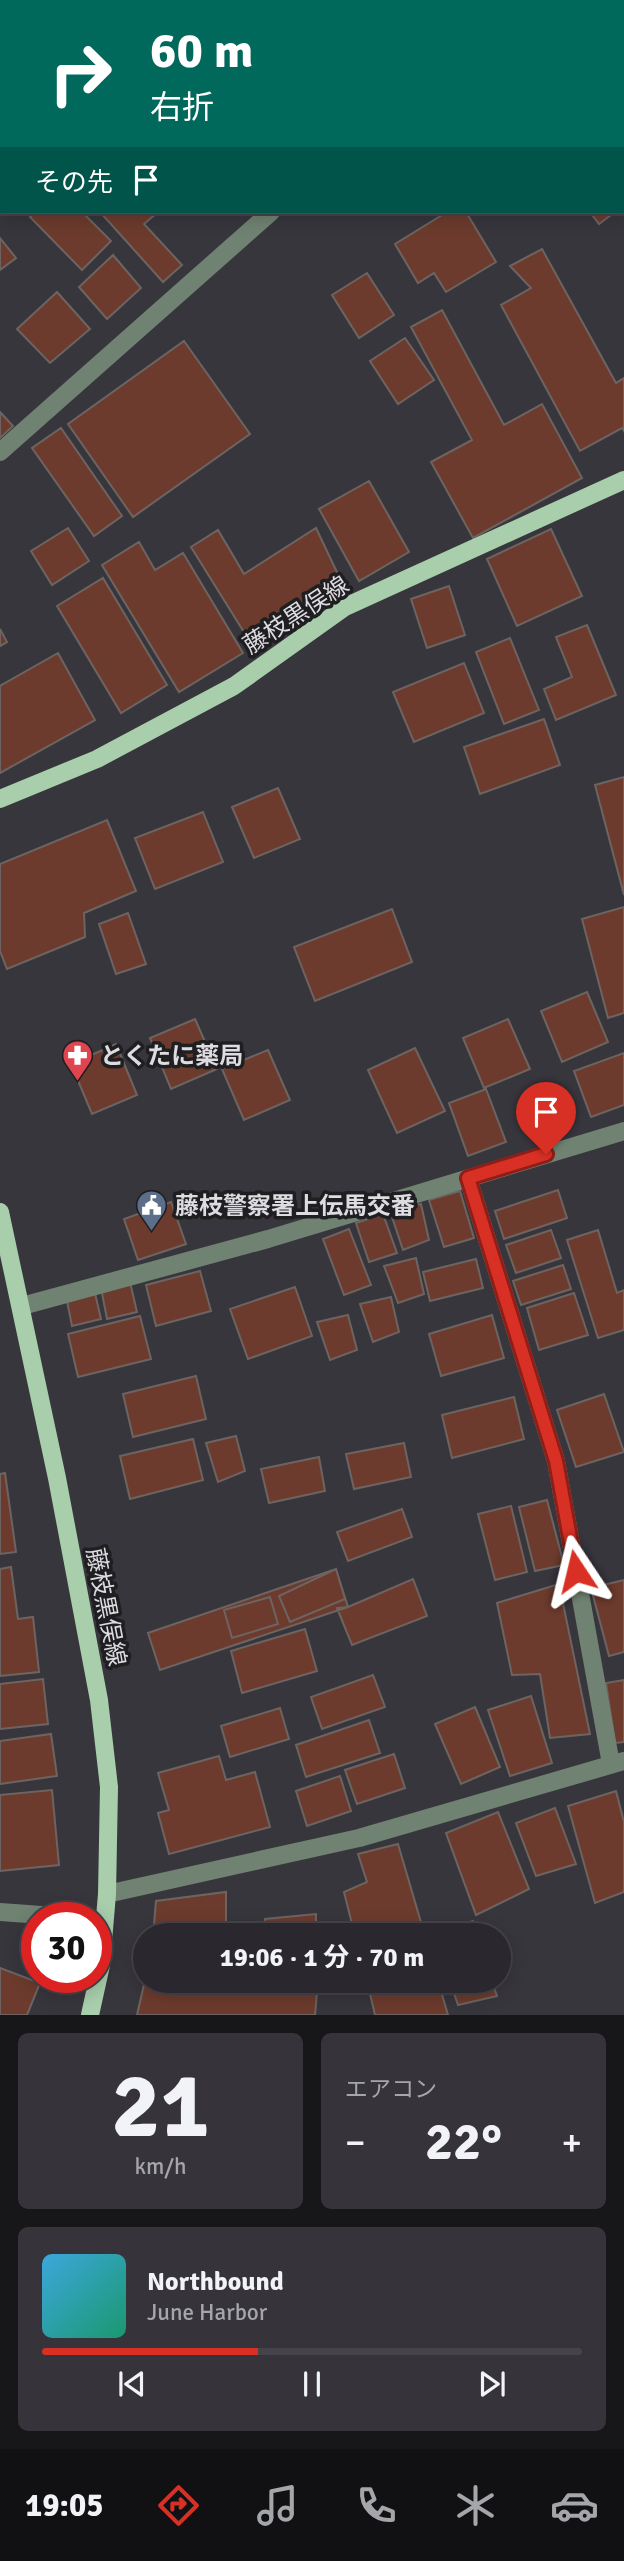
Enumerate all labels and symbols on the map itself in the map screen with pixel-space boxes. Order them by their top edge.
street label: 藤枝黒俣線 [238,570,354,660]
pharmacy icon: とくたに薬局 [60,1039,94,1083]
place label: とくたに薬局 [100,1041,243,1071]
pin [516,1082,576,1154]
public building icon: 藤枝警察署上伝馬交番 [135,1189,169,1233]
place label: 藤枝警察署上伝馬交番 [175,1191,415,1221]
position arrow [539,1534,613,1608]
street label: 藤枝黒俣線 [80,1545,132,1669]
speed limit sign: 30 [21,1902,112,1993]

